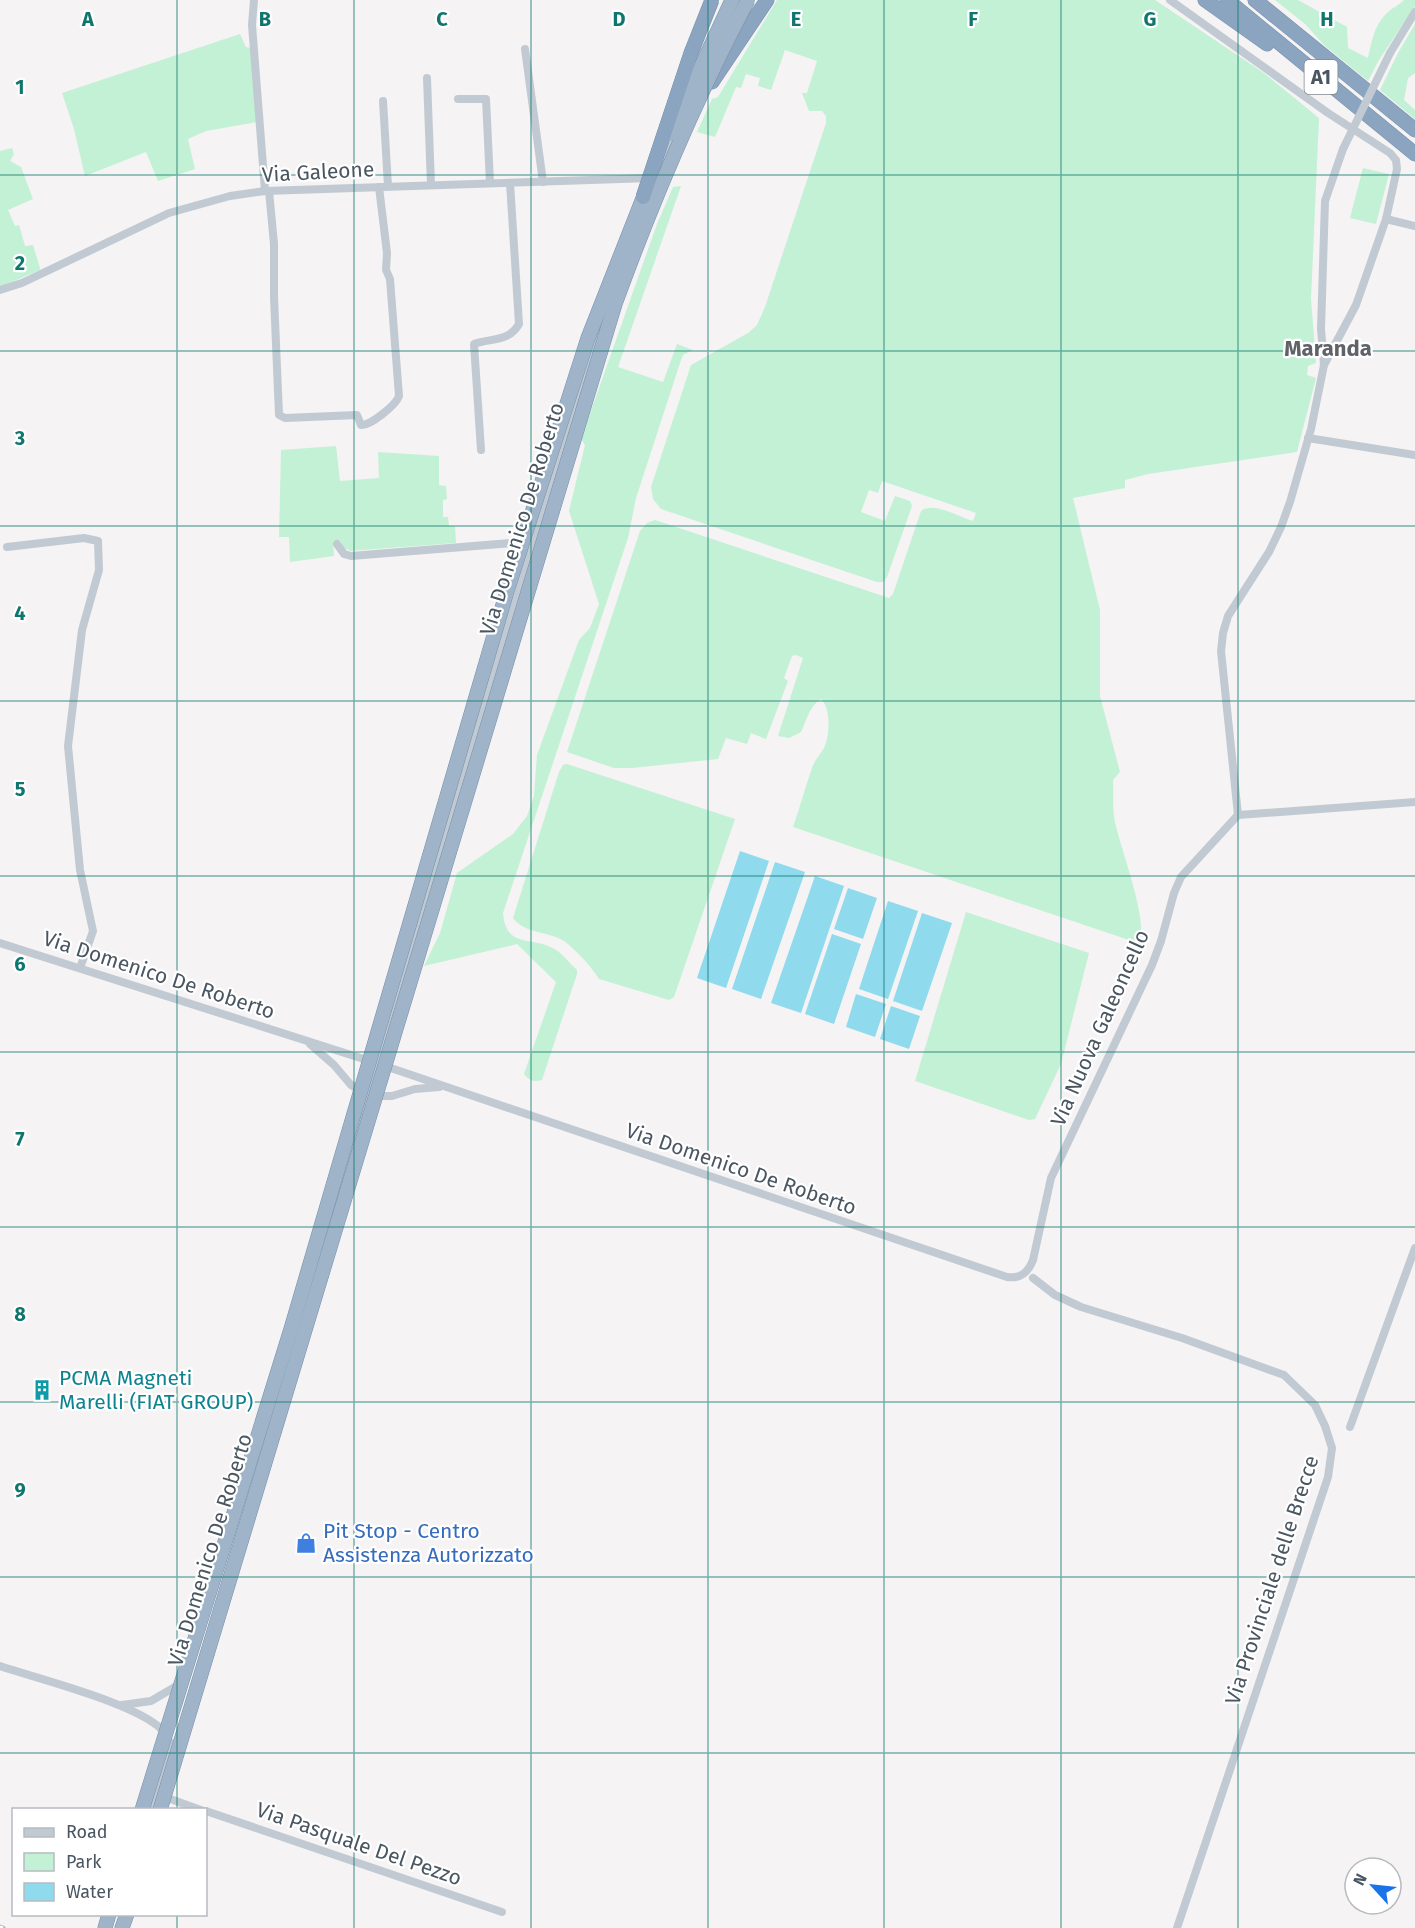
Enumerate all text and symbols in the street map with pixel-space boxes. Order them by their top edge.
text: A [81,7,95,31]
text: B [259,7,271,31]
text: C [436,7,448,31]
text: D [612,7,626,31]
text: E [791,7,801,31]
text: F [968,7,978,31]
text: G [1144,7,1156,31]
text: H [1320,7,1334,31]
road number: A1 [1304,60,1338,94]
text: 1 [15,75,25,99]
street label: Via Galeone [261,156,375,188]
text: 2 [15,251,25,275]
district label: Maranda [1284,335,1372,362]
street label: Via Domenico De Roberto [474,399,570,639]
text: 3 [14,426,25,450]
text: 4 [14,601,26,625]
text: 5 [15,777,26,801]
street label: Via Domenico De Roberto [40,925,278,1025]
street label: Via Nuova Galeoncello [1045,926,1155,1130]
text: 6 [14,952,26,976]
street label: Via Domenico De Roberto [622,1117,860,1221]
text: 7 [15,1127,25,1151]
text: 8 [14,1302,26,1326]
place label: PCMA Magneti Marelli (FIAT GROUP) [59,1365,253,1415]
building icon: PCMA Magneti Marelli (FIAT GROUP) [30,1378,54,1402]
street label: Via Domenico De Roberto [162,1430,258,1670]
street label: Via Provinciale delle Brecce [1219,1452,1325,1708]
text: 9 [14,1478,26,1502]
place label: Pit Stop - Centro Assistenza Autorizzato [323,1518,534,1568]
shop icon: Pit Stop - Centro Assistenza Autorizzato [294,1531,318,1555]
street label: Via Pasquale Del Pezzo [253,1797,465,1891]
legend [12,1808,207,1916]
text: Road [66,1821,108,1843]
text: Park [66,1851,102,1873]
north arrow [1343,1856,1403,1916]
text: N [1349,1870,1371,1888]
text: Water [66,1881,113,1903]

